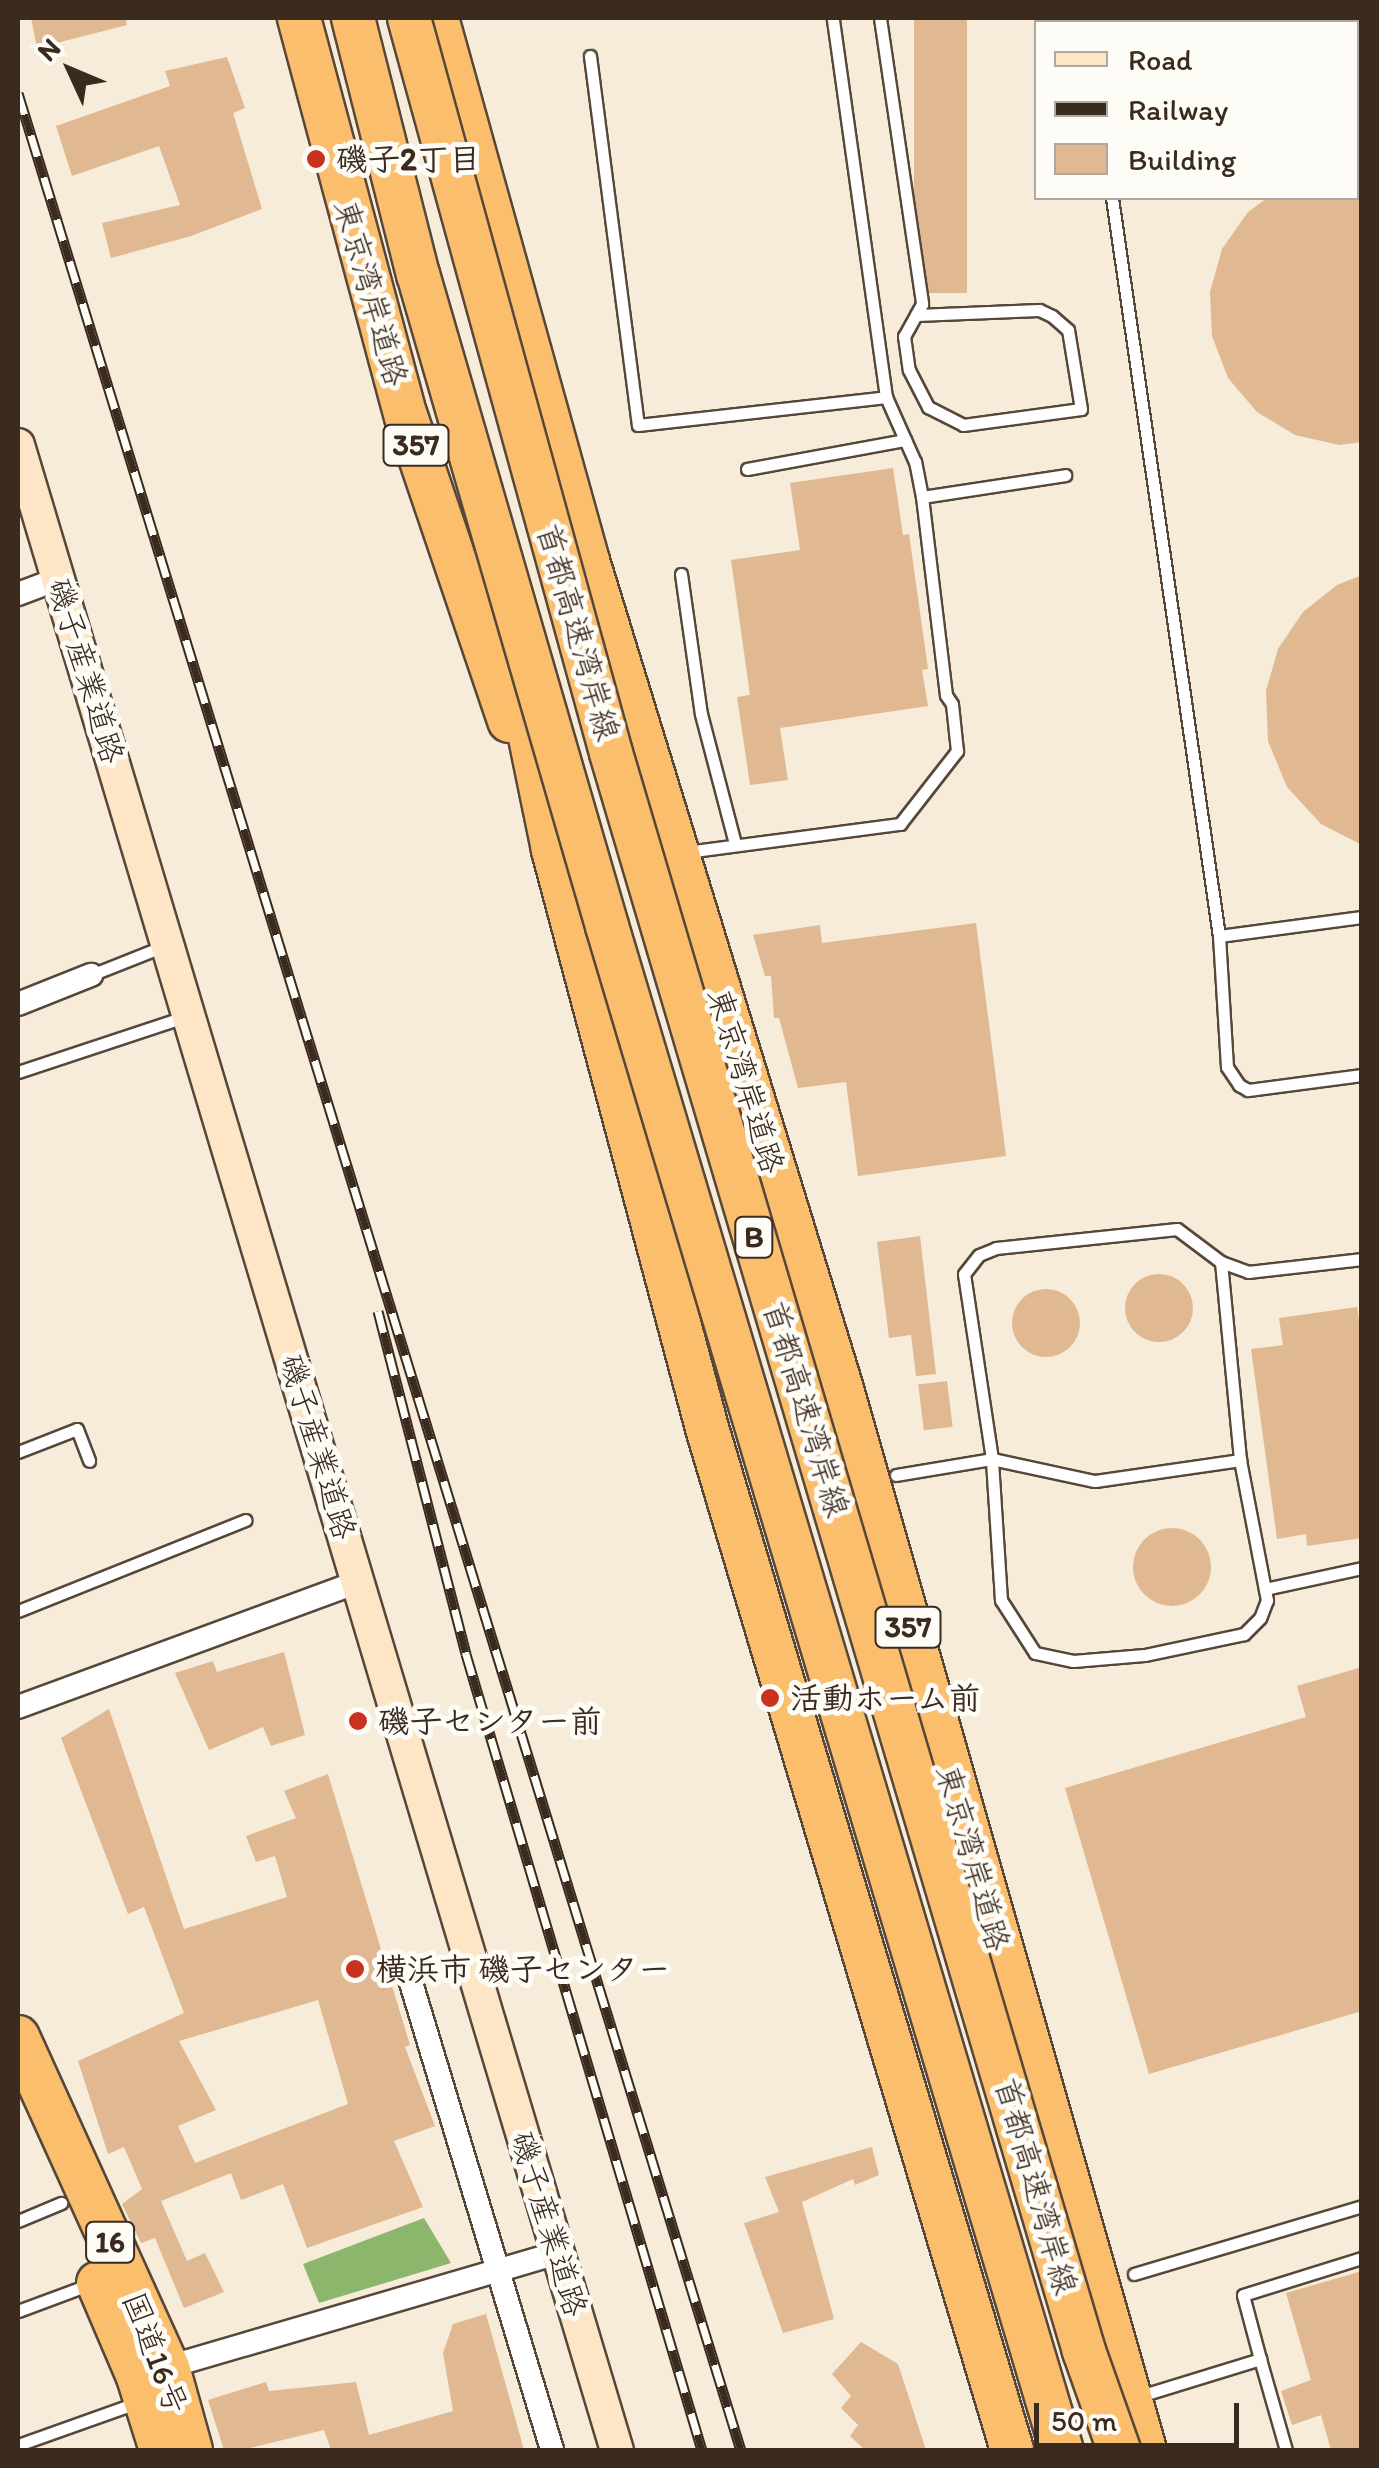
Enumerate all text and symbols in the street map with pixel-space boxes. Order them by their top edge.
north arrow [20,20,120,120]
legend [1034,20,1359,200]
text: N [30,31,67,68]
text: Road [1128,41,1193,78]
text: Railway [1128,91,1228,128]
place label: 磯子2丁目 [336,140,481,178]
text: Building [1128,141,1236,178]
marker: 磯子2丁目 [305,148,327,170]
street label: 東京湾岸道路 [326,195,416,391]
road number: 357 [381,420,451,470]
street label: 首都高速湾岸線 [529,519,627,745]
street label: 磯子産業道路 [40,574,132,768]
street label: 東京湾岸道路 [700,984,792,1178]
road number: B [734,1212,774,1262]
street label: 首都高速湾岸線 [755,1296,857,1522]
street label: 磯子産業道路 [272,1350,364,1544]
road number: 357 [873,1602,943,1652]
place label: 活動ホーム前 [790,1679,982,1717]
marker: 活動ホーム前 [759,1687,781,1709]
place label: 磯子センター前 [378,1702,602,1740]
marker: 磯子センター前 [347,1710,369,1732]
street label: 東京湾岸道路 [928,1760,1018,1956]
place label: 横浜市 磯子センター [375,1950,670,1988]
marker: 横浜市 磯子センター [344,1958,366,1980]
street label: 首都高速湾岸線 [987,2073,1085,2299]
street label: 磯子産業道路 [503,2127,595,2321]
road number: 16 [85,2217,135,2267]
street label: 国道16号 [114,2286,196,2420]
scale bar [1039,2383,1244,2445]
text: 50 m [1051,2402,1117,2439]

